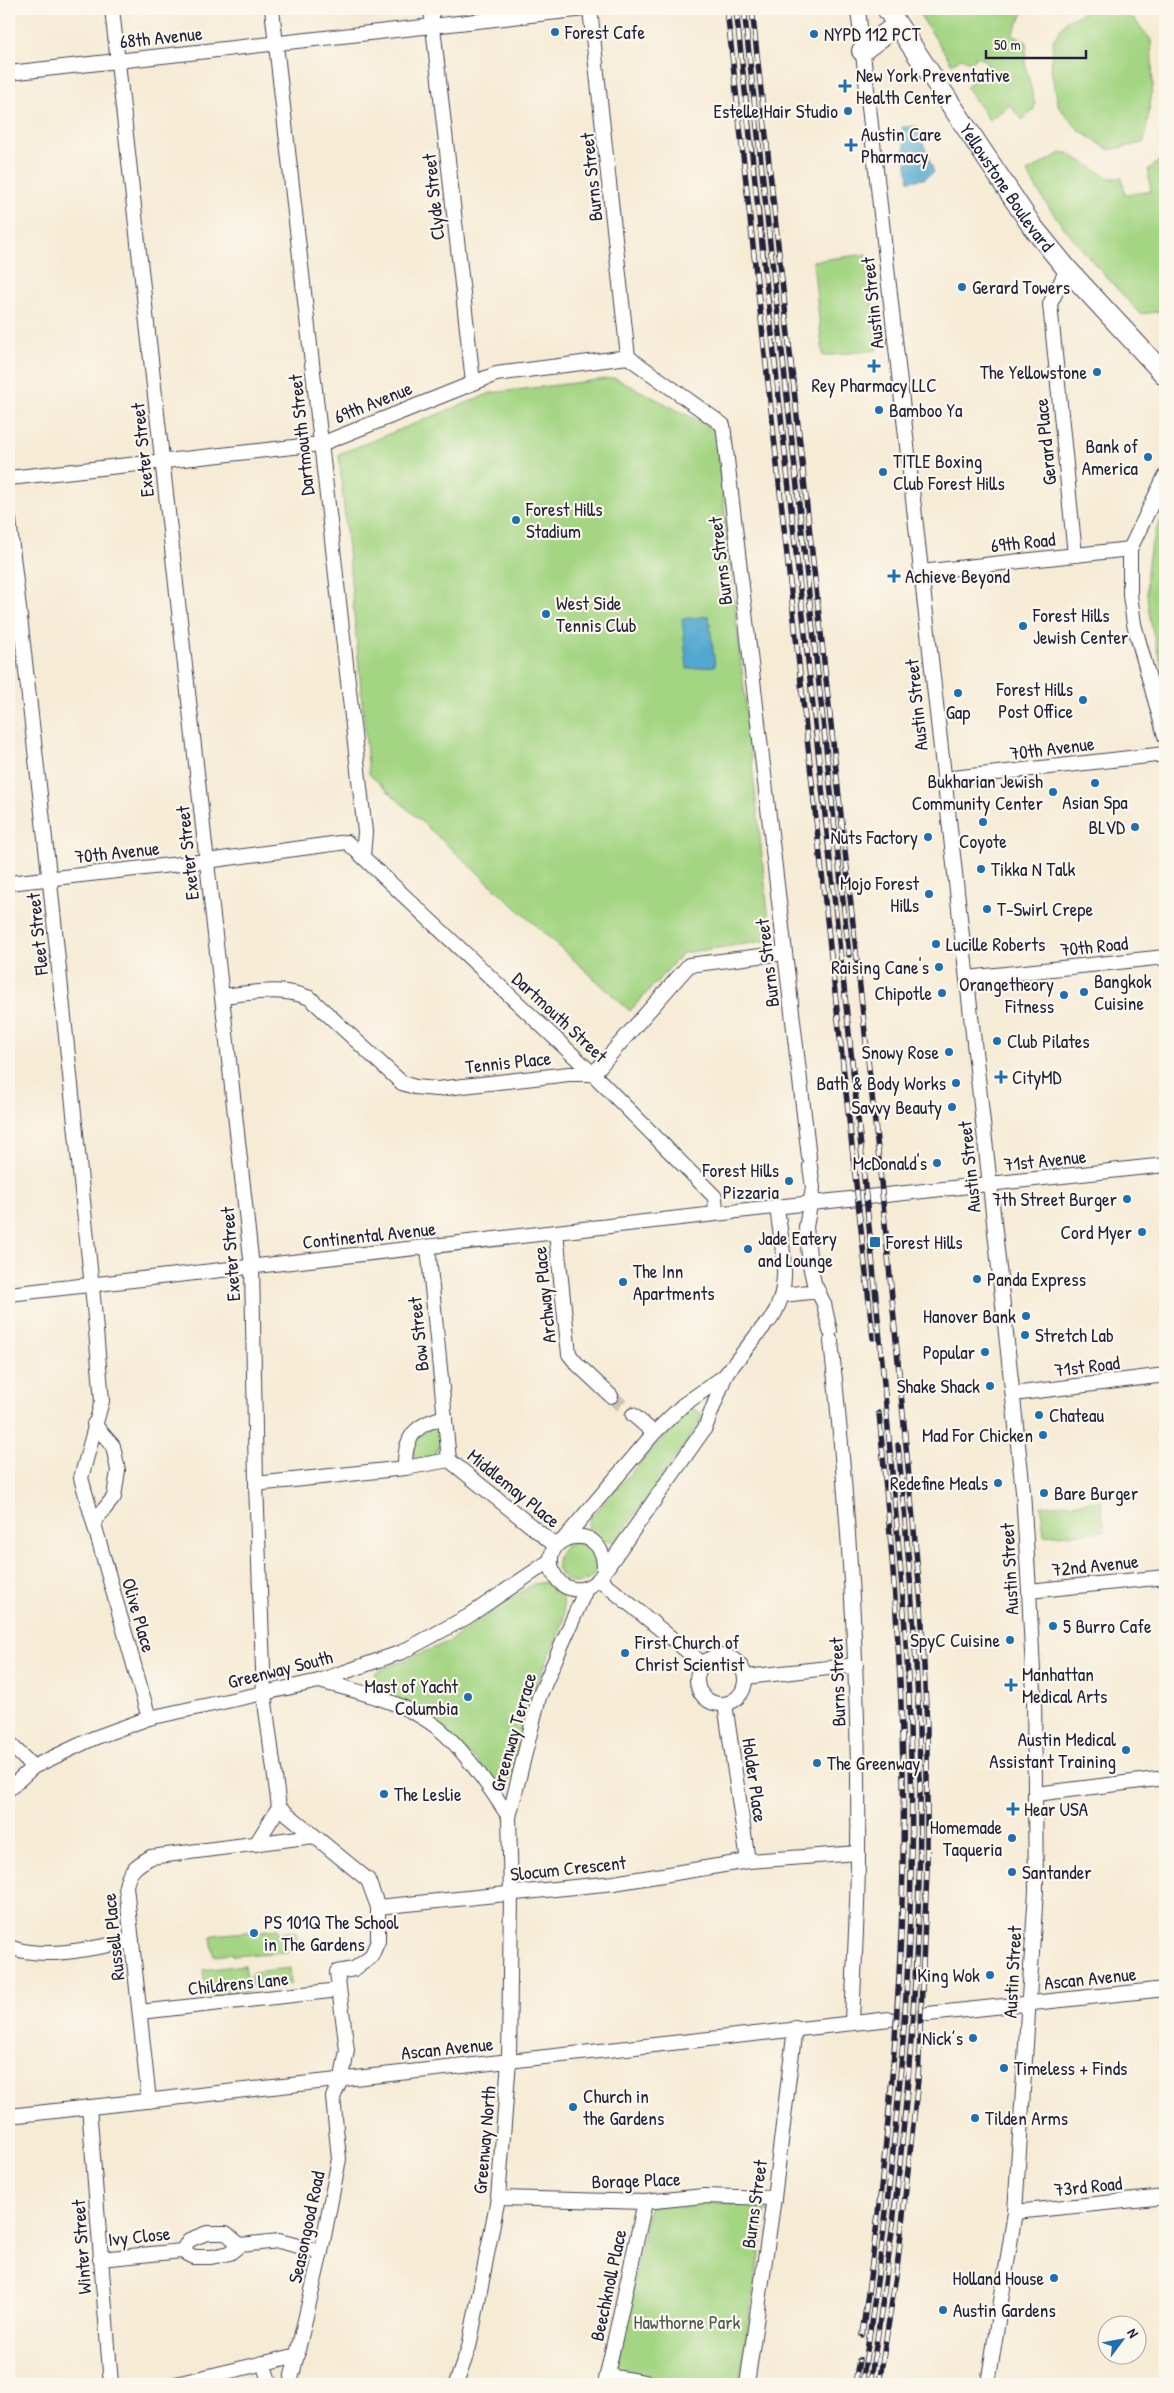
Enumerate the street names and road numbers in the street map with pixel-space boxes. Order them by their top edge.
street label: 68th Avenue [118,20,204,54]
street label: Yellowstone Boulevard [954,118,1061,257]
street label: Burns Street [573,131,609,223]
street label: Clyde Street [415,152,450,242]
street label: Austin Street [854,255,890,350]
street label: Dartmouth Street [282,373,320,497]
street label: 69th Avenue [330,374,416,429]
street label: Gerard Place [1027,397,1062,487]
street label: Exeter Street [124,401,160,498]
street label: Burns Street [702,515,738,607]
street label: 69th Road [990,526,1057,558]
street label: Austin Street [898,657,934,752]
street label: 70th Avenue [1008,730,1096,766]
street label: Exeter Street [169,804,205,901]
street label: 70th Avenue [73,835,161,869]
street label: Fleet Street [20,891,54,977]
street label: Burns Street [749,917,785,1009]
street label: 70th Road [1059,929,1130,962]
street label: Dartmouth Street [507,966,614,1068]
street label: Tennis Place [464,1045,553,1079]
street label: Austin Street [951,1119,987,1214]
street label: 71st Avenue [1003,1143,1088,1177]
street label: Exeter Street [214,1206,246,1302]
street label: Continental Avenue [301,1215,437,1255]
street label: Archway Place [526,1245,562,1345]
street label: Bow Street [401,1295,435,1373]
street label: 71st Road [1053,1349,1122,1383]
street label: Middlemay Place [462,1443,566,1534]
street label: Austin Street [994,1522,1024,1616]
street label: 72nd Avenue [1050,1547,1140,1582]
street label: Olive Place [116,1575,162,1656]
street label: Burns Street [822,1637,852,1727]
street label: Greenway South [225,1643,335,1695]
street label: Greenway Terrace [484,1669,542,1794]
street label: Holder Place [736,1736,774,1824]
street label: Slocum Crescent [509,1849,628,1887]
street label: Russell Place [95,1892,131,1982]
street label: Austin Street [997,1925,1027,2019]
street label: Ascan Avenue [1043,1960,1138,1996]
street label: Childrens Lane [186,1965,290,2001]
street label: Ascan Avenue [400,2030,495,2066]
street label: Greenway North [466,2085,502,2195]
street label: Burns Street [735,2158,773,2250]
street label: Borage Place [591,2165,681,2195]
street label: Seasongood Road [281,2168,331,2285]
street label: 73rd Road [1053,2169,1124,2202]
street label: Winter Street [65,2198,97,2295]
street label: Ivy Close [107,2220,172,2252]
street label: Beechknoll Place [583,2226,633,2343]

